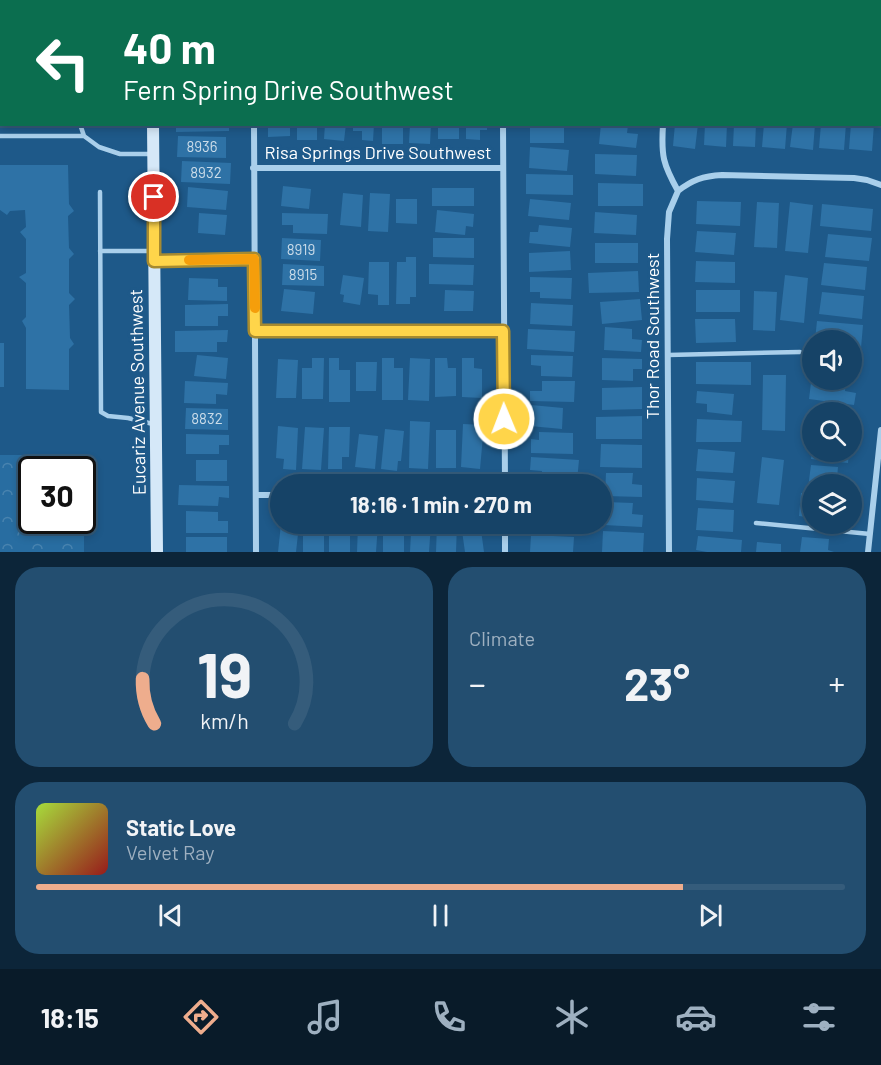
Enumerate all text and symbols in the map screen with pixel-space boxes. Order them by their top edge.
text: 40 m [123,22,216,72]
icon: left [24,24,102,102]
text: Fern Spring Drive Southwest [123,73,454,105]
house number: 8936 [186,137,218,155]
street label: Risa Springs Drive Southwest [264,141,492,163]
house number: 8932 [190,163,222,181]
pin [128,171,179,222]
icon: arrive [137,180,170,213]
house number: 8919 [287,240,315,258]
street label: Thor Road Southwest [641,253,663,419]
house number: 8915 [289,265,317,283]
street label: Eucariz Avenue Southwest [124,289,150,495]
map controls [802,330,862,534]
button: sound [802,330,862,390]
position arrow [472,387,536,451]
button: search [802,402,862,462]
house number: 8832 [191,409,223,427]
speed limit sign: 30 [18,456,96,534]
button: layers [802,474,862,534]
text: 18:16 · 1 min · 270 m [350,491,532,517]
text: Climate [469,626,535,650]
text: 19 [196,636,252,710]
text: 23° [624,656,690,710]
text: − [469,663,486,703]
text: + [828,663,845,703]
text: km/h [200,708,248,733]
text: Static Love [126,814,236,840]
text: Velvet Ray [126,840,215,864]
icon: previous [154,899,187,932]
icon: pause [424,899,457,932]
icon: next [694,899,727,932]
icon: directions [180,996,222,1038]
icon: music [304,996,346,1038]
icon: phone [428,996,470,1038]
icon: climate [551,996,593,1038]
icon: car [675,996,717,1038]
icon: filters [798,996,840,1038]
text: 18:15 [41,1001,99,1033]

